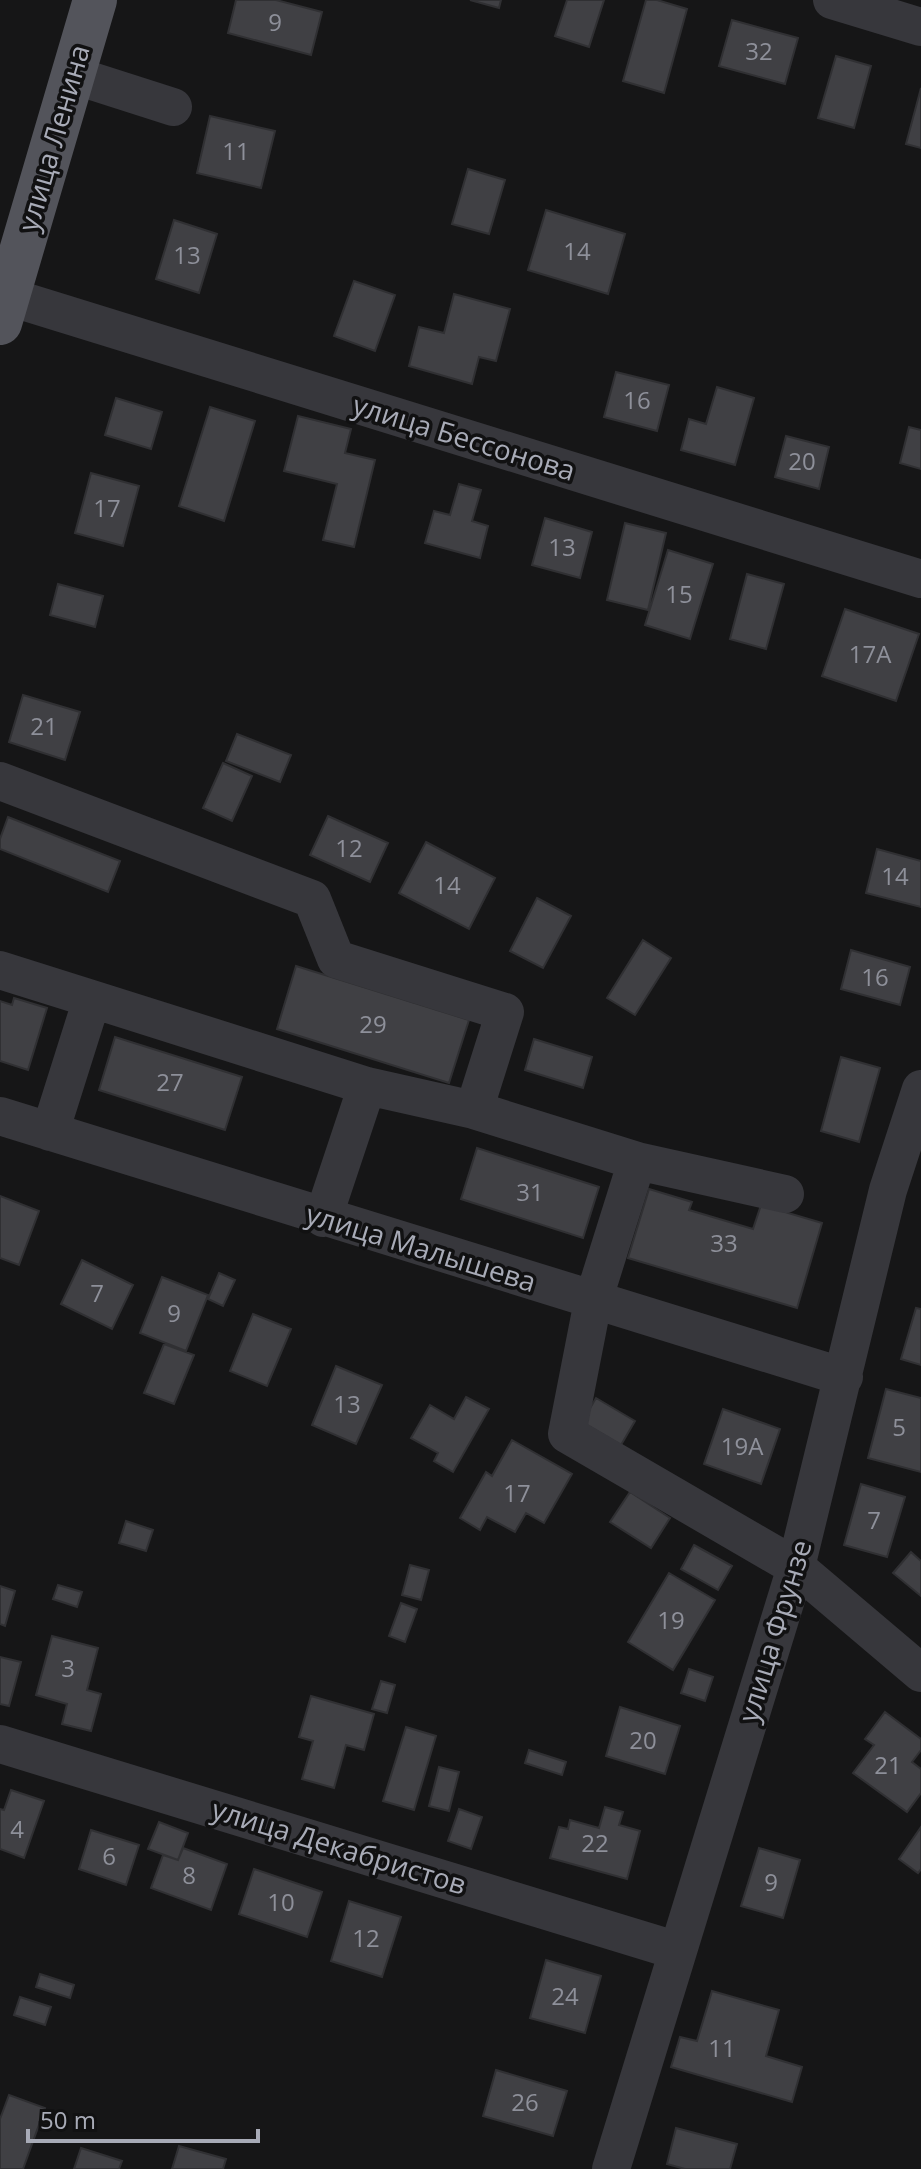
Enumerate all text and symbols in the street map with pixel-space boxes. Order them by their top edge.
house number: 9 [268,5,282,38]
house number: 32 [745,34,773,67]
street label: улица Ленина [8,40,98,235]
house number: 11 [222,134,250,167]
house number: 14 [563,234,591,267]
house number: 13 [173,238,201,271]
house number: 16 [623,383,651,416]
street label: улица Бессонова [348,385,580,489]
house number: 20 [788,444,816,477]
house number: 17 [93,491,121,524]
house number: 13 [548,530,576,563]
house number: 15 [665,577,693,610]
house number: 17А [849,637,892,670]
house number: 21 [30,709,58,742]
house number: 12 [335,831,363,864]
house number: 14 [881,859,909,892]
house number: 14 [433,868,461,901]
house number: 16 [861,960,889,993]
house number: 29 [359,1007,387,1040]
house number: 27 [156,1065,184,1098]
house number: 31 [516,1175,544,1208]
street label: улица Малышева [302,1194,541,1300]
house number: 33 [710,1226,738,1259]
house number: 7 [90,1276,104,1309]
house number: 9 [167,1296,181,1329]
house number: 13 [333,1387,361,1420]
house number: 5 [892,1410,906,1443]
house number: 19А [721,1429,764,1462]
house number: 17 [503,1476,531,1509]
house number: 7 [867,1503,881,1536]
street label: улица Фрунзе [728,1535,820,1726]
house number: 19 [657,1603,685,1636]
house number: 3 [61,1651,75,1684]
house number: 20 [629,1723,657,1756]
house number: 21 [874,1748,902,1781]
street label: улица Декабристов [207,1789,471,1903]
house number: 4 [10,1812,24,1845]
house number: 22 [581,1826,609,1859]
house number: 6 [102,1839,116,1872]
house number: 8 [182,1858,196,1891]
house number: 9 [764,1865,778,1898]
house number: 10 [267,1885,295,1918]
house number: 12 [352,1921,380,1954]
house number: 24 [551,1979,579,2012]
house number: 11 [708,2031,736,2064]
house number: 26 [511,2085,539,2118]
scale bar [28,2093,258,2143]
text: 50 m [40,2103,96,2136]

